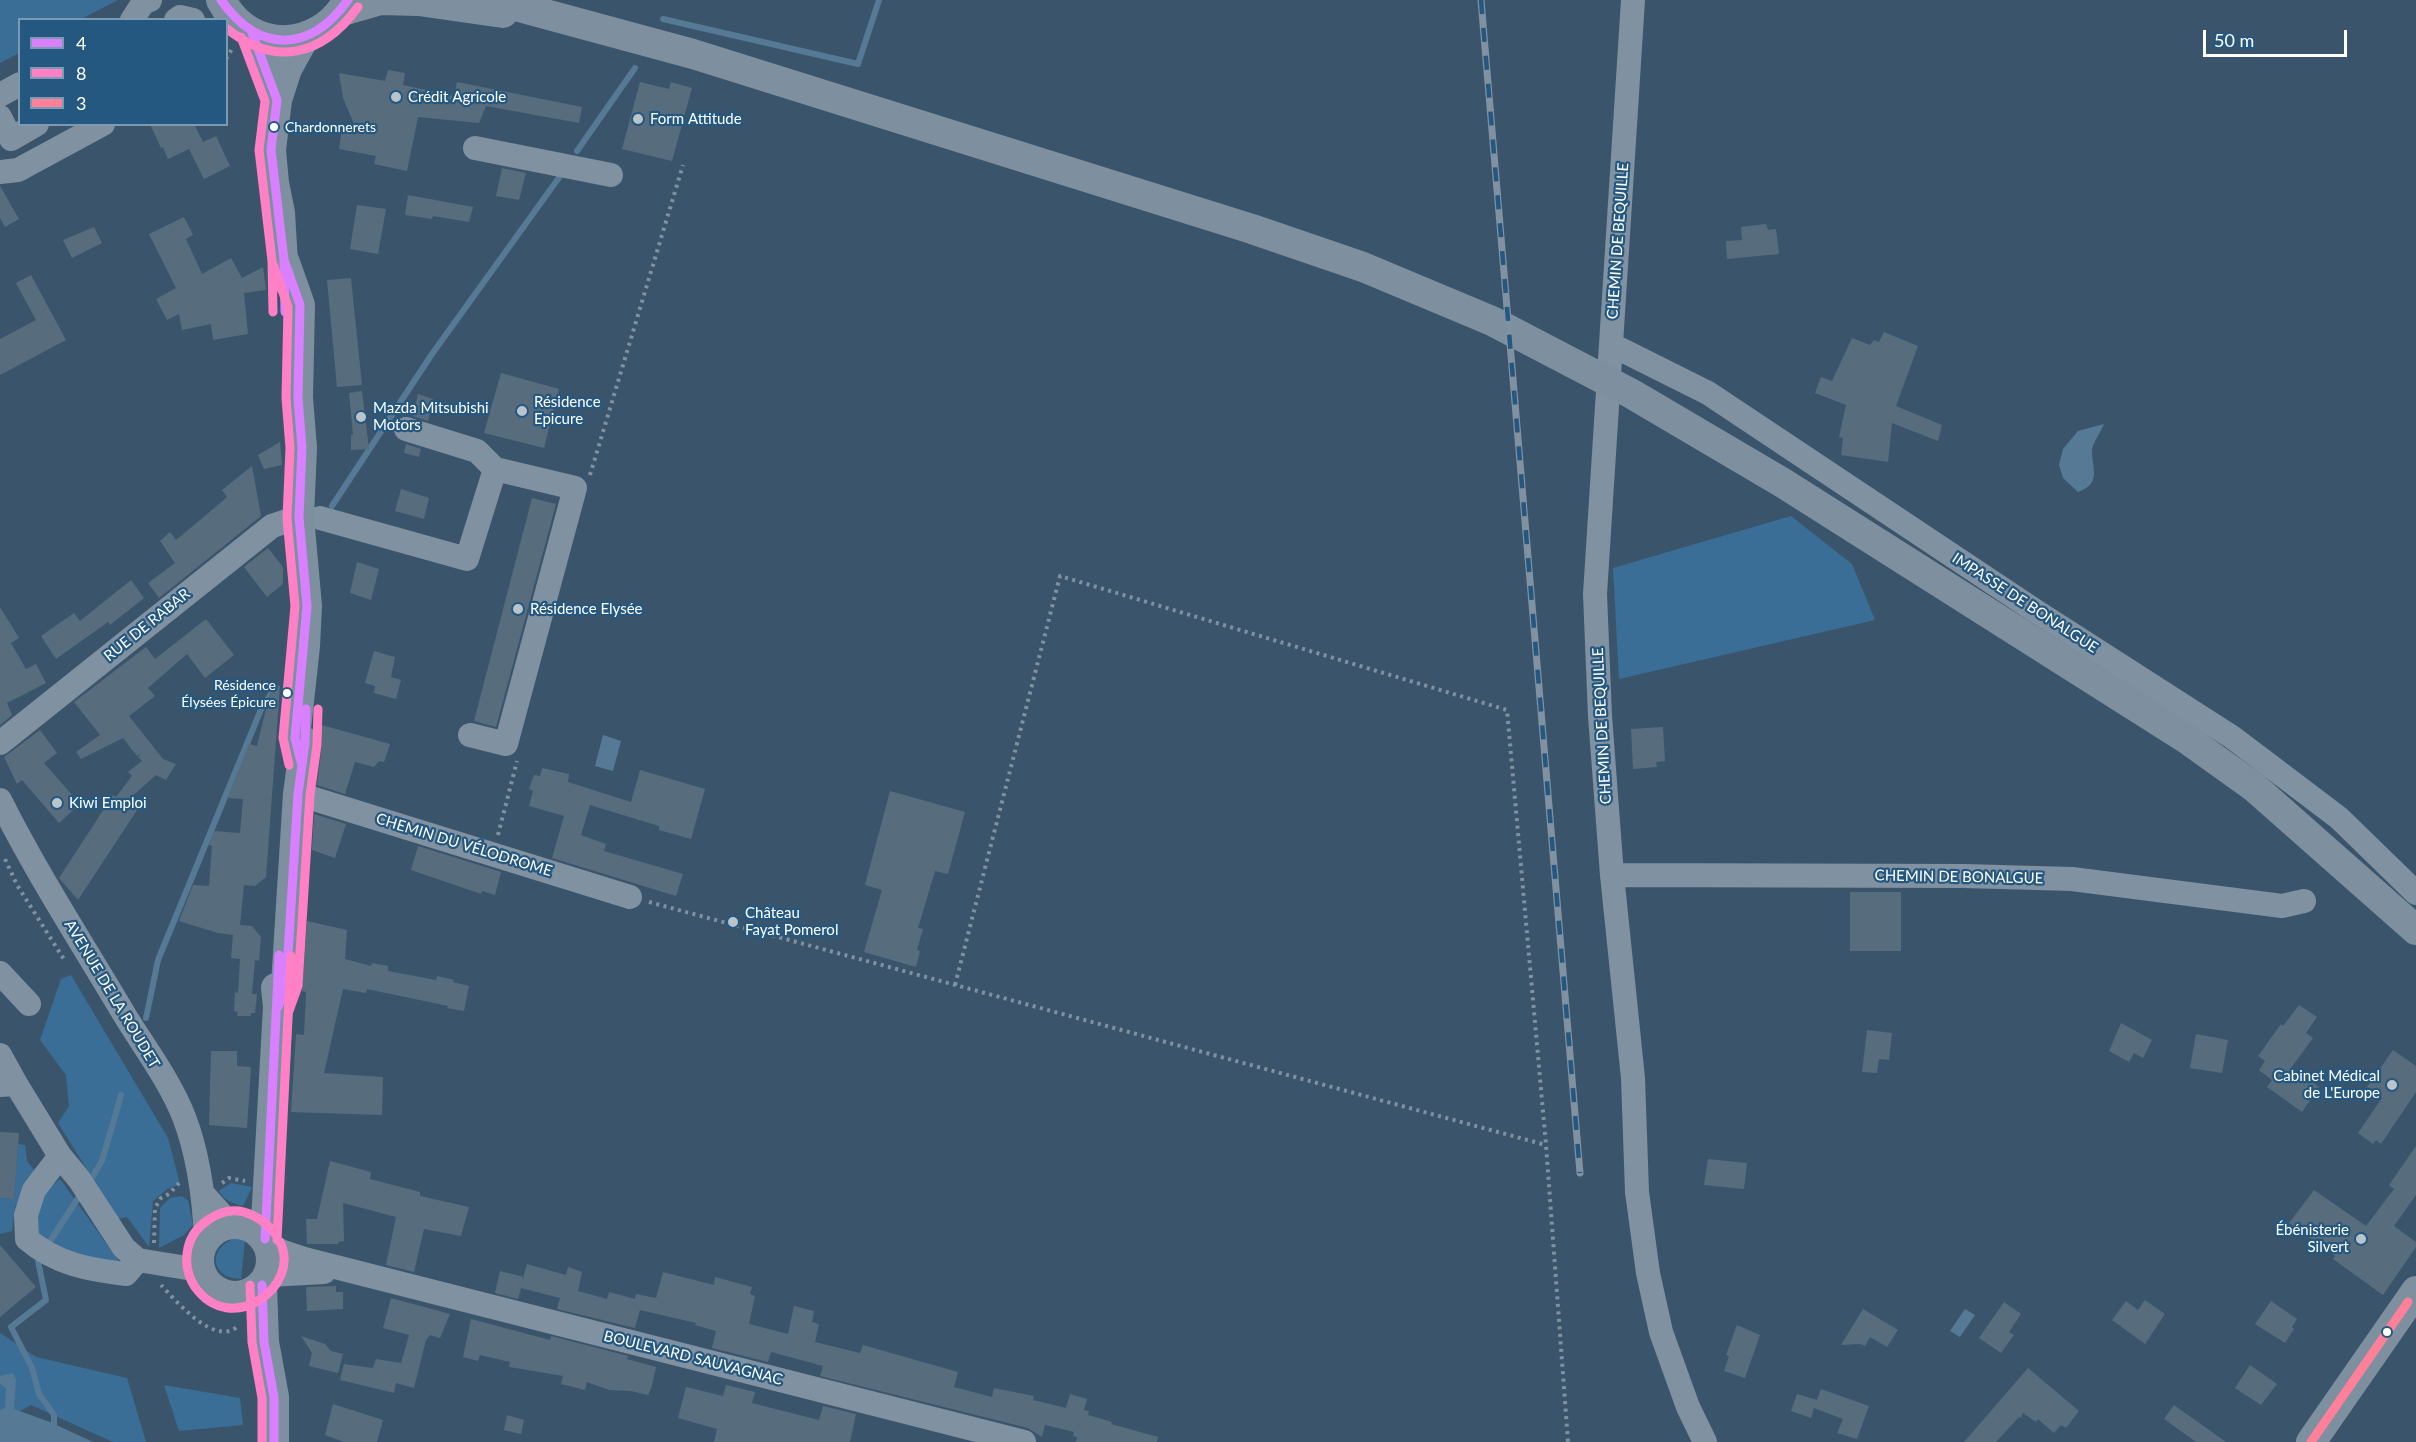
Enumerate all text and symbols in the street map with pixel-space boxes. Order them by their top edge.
legend [18,18,228,126]
scale bar [2206,18,2350,56]
text: 50 m [2214,29,2254,51]
text: 4 [76,32,86,54]
text: 8 [76,62,86,84]
place label: Crédit Agricole [408,88,506,106]
marker: Crédit Agricole [389,90,403,104]
text: 3 [76,92,86,114]
place label: Form Attitude [650,110,742,128]
marker: Form Attitude [631,112,645,126]
place label: Chardonnerets [285,119,376,135]
marker: Chardonnerets [268,121,280,133]
street label: CHEMIN DE BEQUILLE [1604,162,1632,320]
place label: Résidence Epicure [534,393,601,428]
place label: Mazda Mitsubishi Motors [373,399,489,434]
marker: Résidence Epicure [515,404,529,418]
marker: Mazda Mitsubishi Motors [354,410,368,424]
street label: IMPASSE DE BONALGUE [1949,549,2101,657]
street label: RUE DE RABAR [100,585,194,665]
place label: Résidence Elysée [530,600,642,618]
marker: Résidence Elysée [511,602,525,616]
street label: CHEMIN DE BEQUILLE [1589,647,1615,805]
place label: Résidence Élysées Épicure [181,677,276,710]
marker: Résidence Élysées Épicure [281,687,293,699]
place label: Kiwi Emploi [69,794,147,812]
marker: Kiwi Emploi [50,796,64,810]
street label: CHEMIN DU VÉLODROME [374,810,554,880]
street label: CHEMIN DE BONALGUE [1875,867,2043,887]
place label: Château Fayat Pomerol [745,904,838,939]
marker: Château Fayat Pomerol [726,915,740,929]
street label: AVENUE DE LA ROUDET [61,916,163,1072]
place label: Cabinet Médical de L'Europe [2273,1067,2380,1102]
marker: Cabinet Médical de L'Europe [2385,1078,2399,1092]
place label: Ébénisterie Silvert [2275,1221,2349,1256]
marker: Ébénisterie Silvert [2354,1232,2368,1246]
unlabelled marker [2381,1326,2393,1338]
street label: BOULEVARD SAUVAGNAC [602,1327,784,1389]

